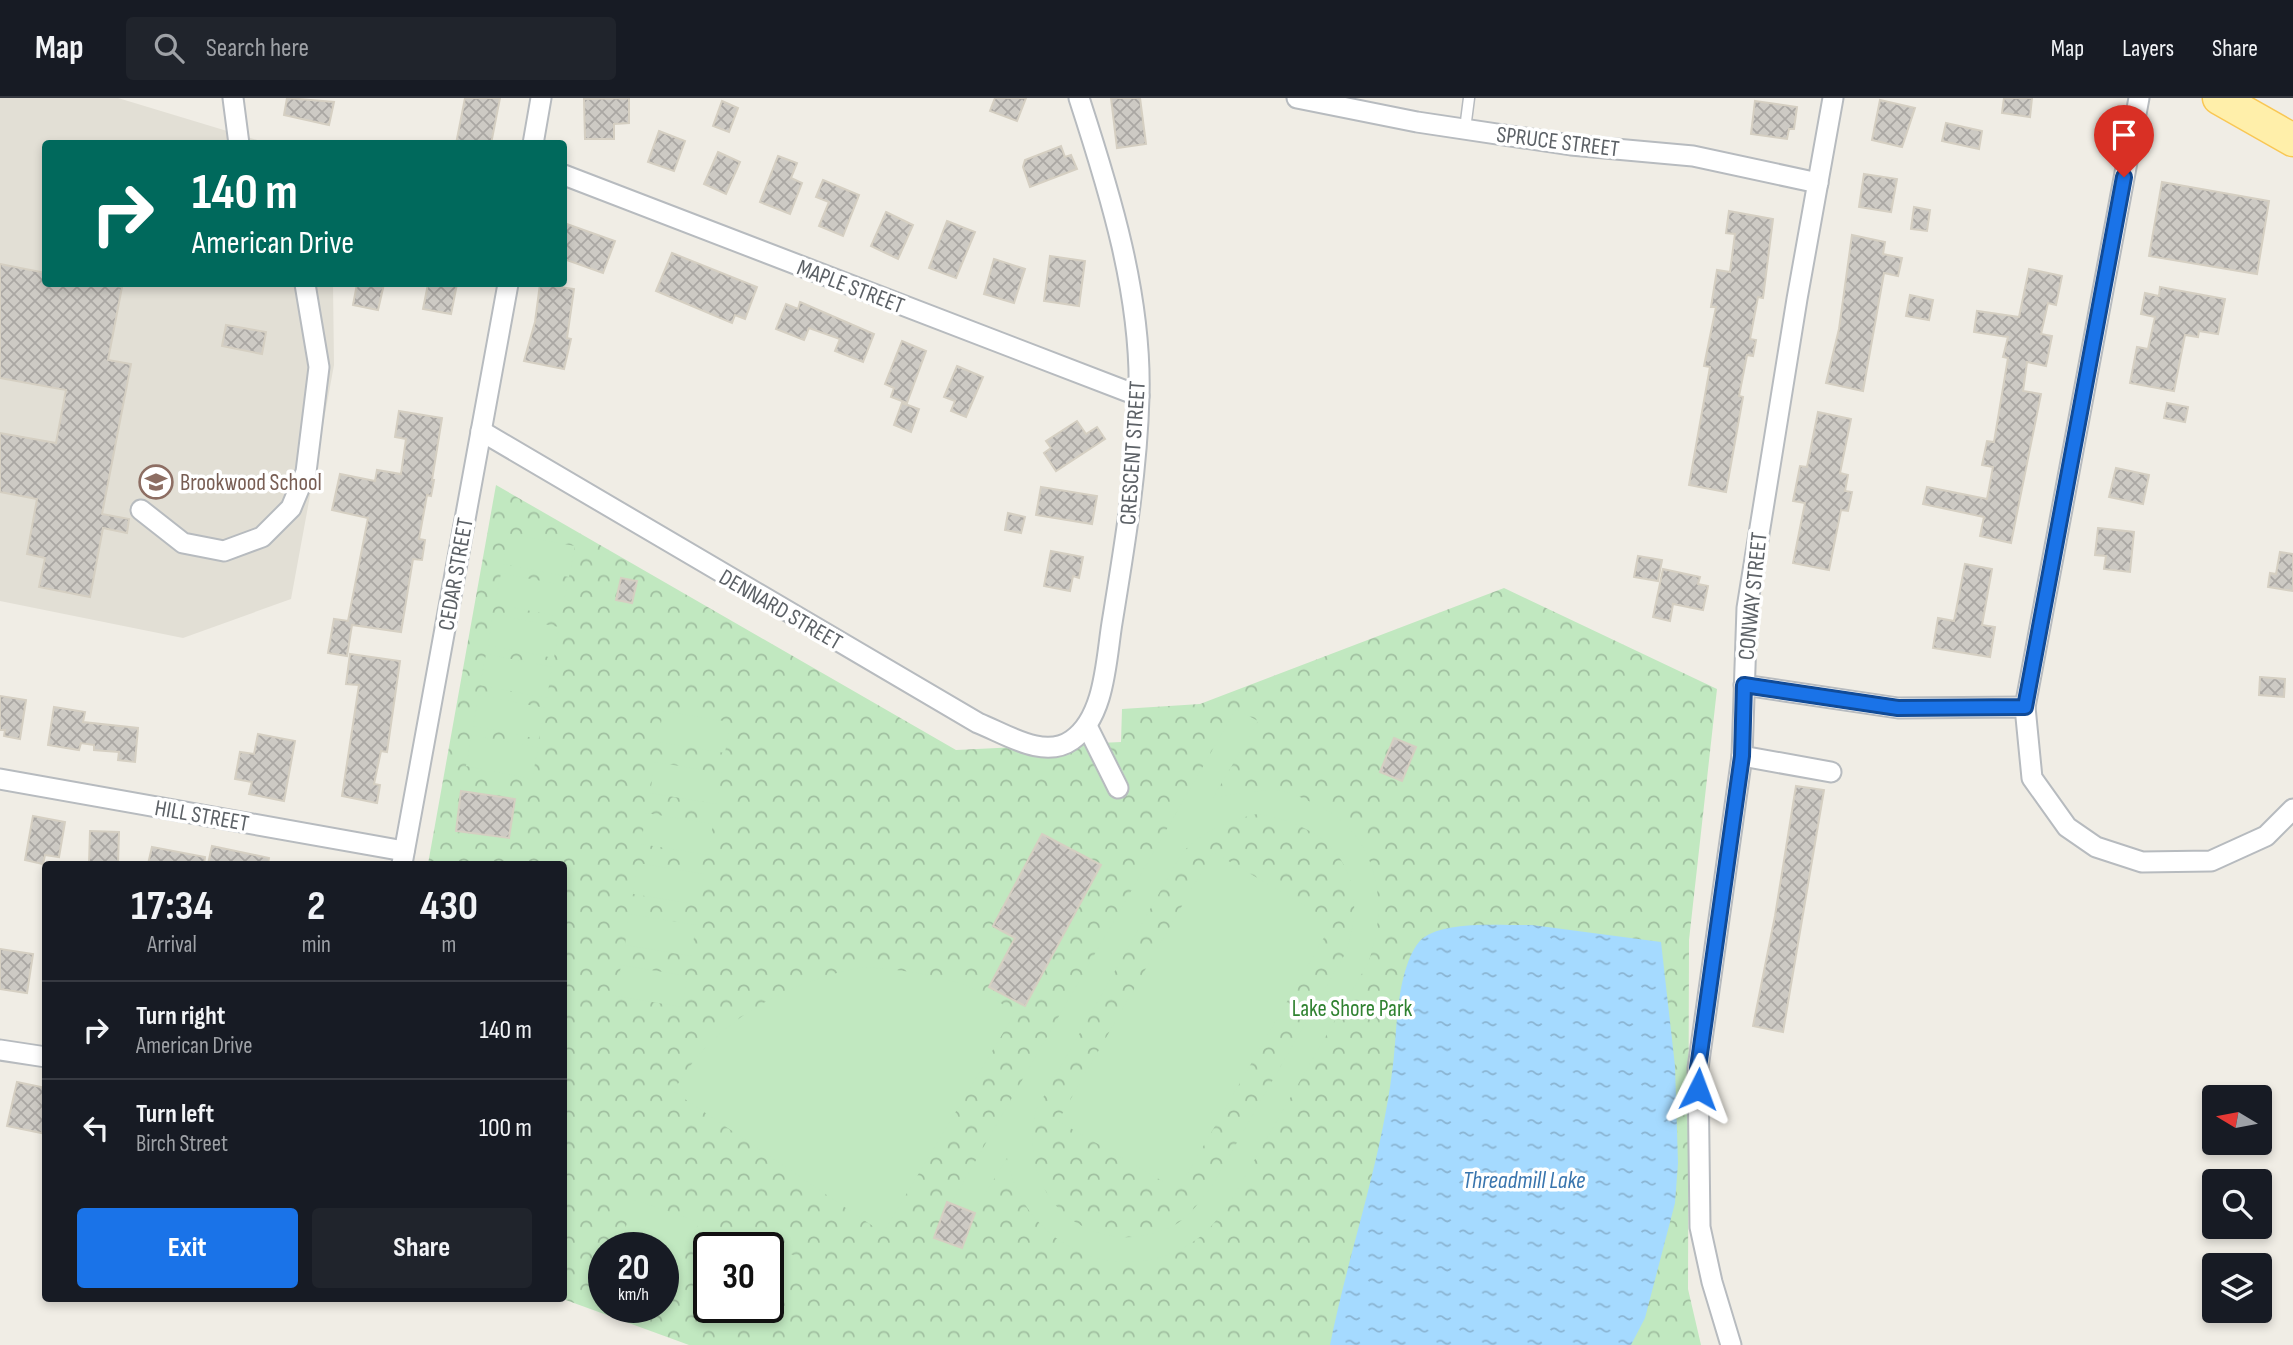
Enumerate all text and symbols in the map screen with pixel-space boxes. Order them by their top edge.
search box [126,17,616,80]
text: Map [35,28,84,68]
icon: search [150,29,188,67]
text: Search here [206,33,309,64]
text: Map [2051,34,2084,63]
text: Layers [2122,34,2174,63]
text: Share [2212,34,2258,63]
pin [2094,105,2154,177]
icon: arrive [2105,116,2143,154]
street label: SPRUCE STREET [1495,121,1621,163]
text: 140 m [192,164,298,223]
icon: right [77,168,168,259]
text: American Drive [192,224,354,263]
street label: MAPLE STREET [793,254,908,320]
street label: CRESCENT STREET [1114,380,1152,526]
school or university icon: Brookwood School [137,463,175,501]
place label: Brookwood School [180,469,322,497]
street label: CEDAR STREET [432,516,480,633]
street label: CONWAY STREET [1732,531,1774,662]
street label: DENNARD STREET [714,563,847,656]
street label: HILL STREET [153,794,251,838]
text: 17:34 [131,881,213,932]
text: 2 [307,881,326,932]
text: 430 [420,881,478,932]
text: Arrival [147,931,197,959]
text: min [302,931,331,959]
text: m [441,931,456,959]
park label: Lake Shore Park [1292,995,1413,1023]
text: Turn right [136,1001,225,1032]
icon: right [77,1011,115,1049]
text: 140 m [480,1015,532,1046]
text: American Drive [136,1032,253,1060]
position arrow [1661,1052,1735,1126]
north arrow [2202,1085,2272,1155]
map controls [2202,1085,2272,1323]
text: Turn left [136,1099,214,1130]
icon: left [77,1109,115,1147]
text: 100 m [479,1113,532,1144]
text: Birch Street [136,1130,228,1158]
water label: Threadmill Lake [1463,1166,1585,1195]
button: search [2202,1169,2272,1239]
button: Exit [77,1208,298,1288]
button: Share [312,1208,532,1288]
speed limit sign: 30 [693,1232,784,1323]
text: 20 [618,1247,650,1290]
button: layers [2202,1253,2272,1323]
text: km/h [618,1284,649,1305]

